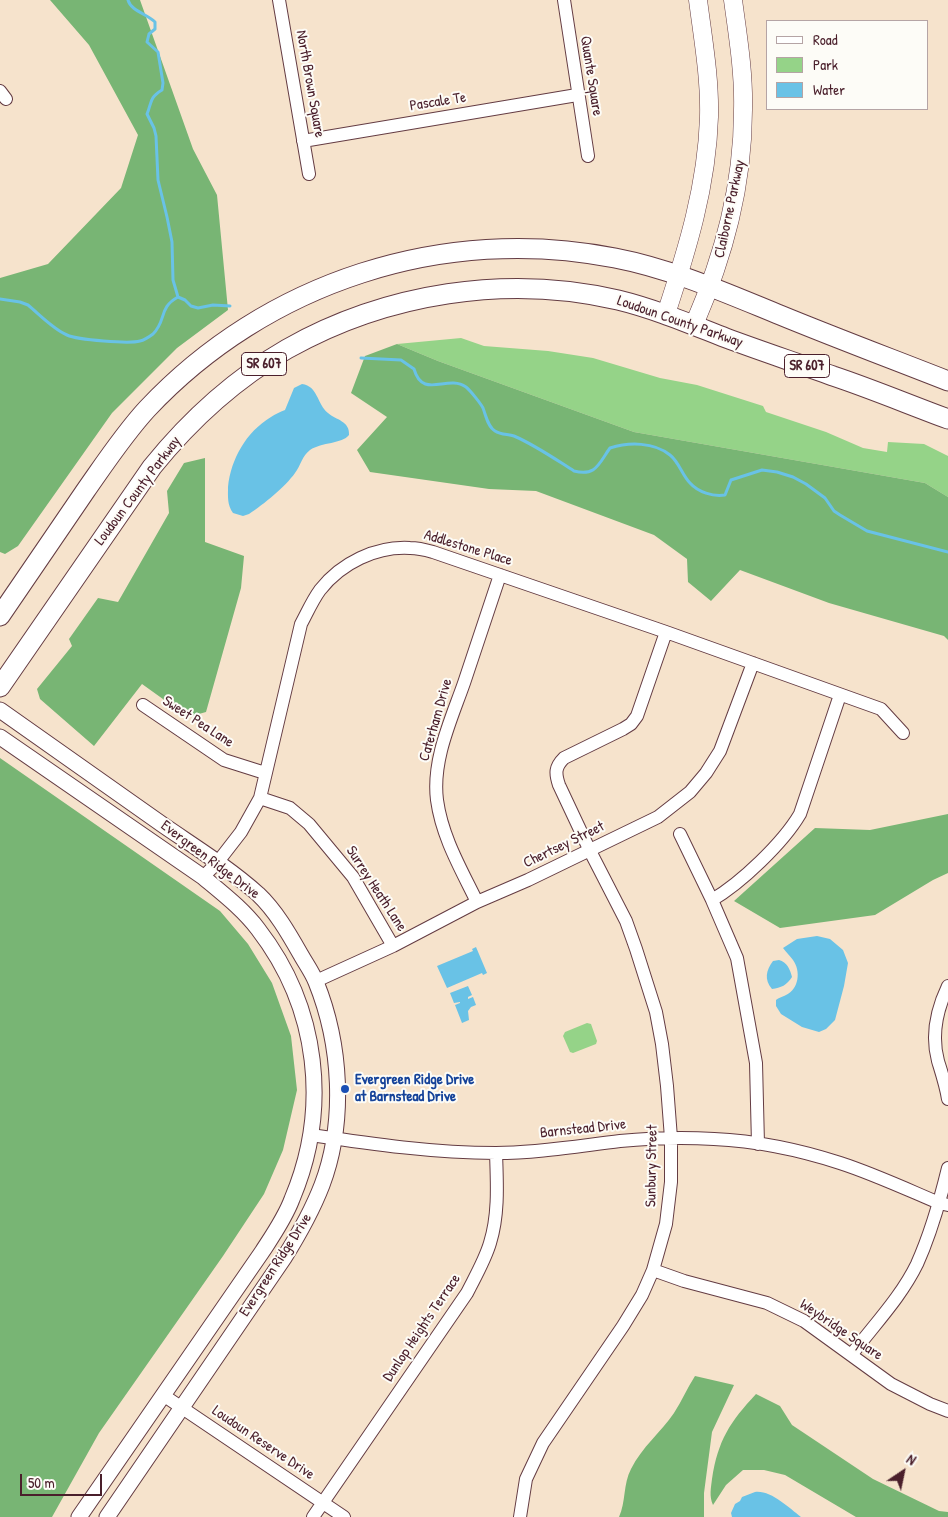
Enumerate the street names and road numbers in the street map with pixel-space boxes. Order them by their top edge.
street label: North Brown Square [292,29,328,139]
street label: Quante Square [576,35,606,117]
street label: Pascale Te [408,89,468,115]
street label: Claiborne Parkway [711,158,749,260]
street label: Loudoun County Parkway [615,292,745,352]
road number: SR 607 [242,352,286,376]
road number: SR 607 [784,354,830,378]
street label: Loudoun County Parkway [91,433,185,549]
street label: Addlestone Place [422,526,514,570]
street label: Caterham Drive [416,677,456,763]
street label: Sweet Pea Lane [159,692,237,752]
street label: Evergreen Ridge Drive [157,817,263,903]
street label: Chertsey Street [521,818,607,872]
street label: Surrey Heath Lane [342,843,410,935]
street label: Barnstead Drive [539,1116,627,1142]
street label: Sunbury Street [642,1125,662,1207]
street label: Evergreen Ridge Drive [236,1210,316,1320]
street label: Dunlop Heights Terrace [379,1271,465,1385]
street label: Weybridge Square [796,1296,886,1364]
street label: Loudoun Reserve Drive [208,1402,318,1484]

